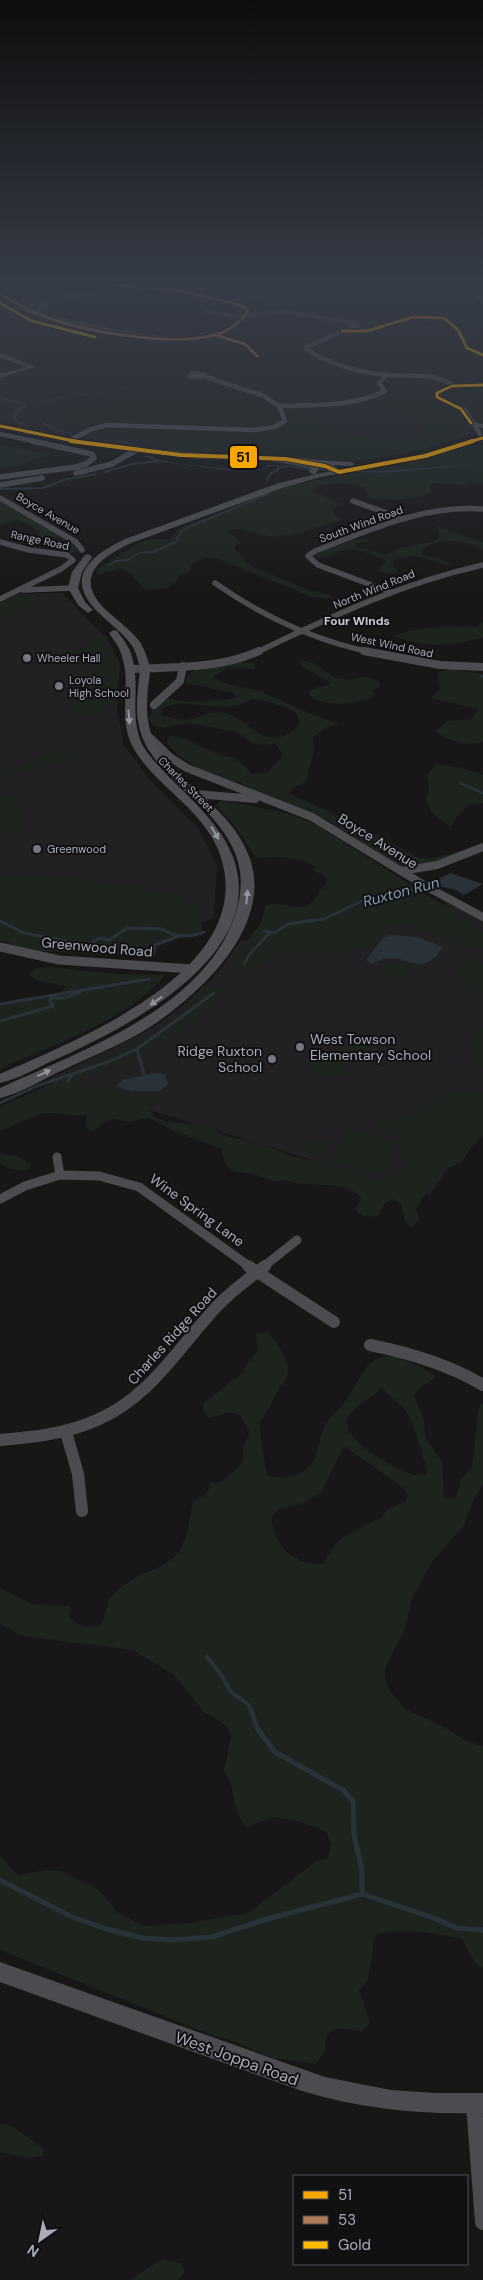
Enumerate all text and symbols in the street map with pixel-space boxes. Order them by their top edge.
line badge: 51 [229,445,258,469]
text: 51 [236,448,250,466]
street label: Boyce Avenue [14,489,82,537]
street label: South Wind Road [317,502,405,546]
street label: Range Road [9,527,71,553]
street label: North Wind Road [331,566,417,612]
district label: Four Winds [324,613,390,629]
street label: West Wind Road [350,629,435,661]
place label: Wheeler Hall [37,651,101,665]
marker: Wheeler Hall [21,652,33,664]
place label: Loyola High School [69,673,129,700]
marker: Loyola High School [53,680,65,692]
one-way arrow [125,710,133,726]
street label: Charles Street [155,753,217,815]
street label: Boyce Avenue [335,809,421,873]
one-way arrow [210,827,219,840]
place label: Greenwood [47,842,106,856]
marker: Greenwood [31,843,43,855]
water label: Ruxton Run [360,872,442,912]
one-way arrow [243,888,251,904]
street label: Greenwood Road [41,933,153,961]
one-way arrow [149,996,163,1006]
place label: West Towson Elementary School [310,1030,431,1064]
marker: West Towson Elementary School [294,1041,306,1053]
place label: Ridge Ruxton School [177,1042,262,1076]
marker: Ridge Ruxton School [266,1053,278,1065]
one-way arrow [37,1069,51,1077]
street label: Wine Spring Lane [146,1170,248,1250]
street label: Charles Ridge Road [124,1284,220,1388]
street label: West Joppa Road [172,2026,301,2091]
legend [293,2175,468,2265]
text: 51 [338,2185,352,2205]
text: 53 [338,2210,356,2230]
north arrow [15,2215,65,2265]
text: Gold [338,2235,371,2255]
text: N [24,2241,42,2261]

